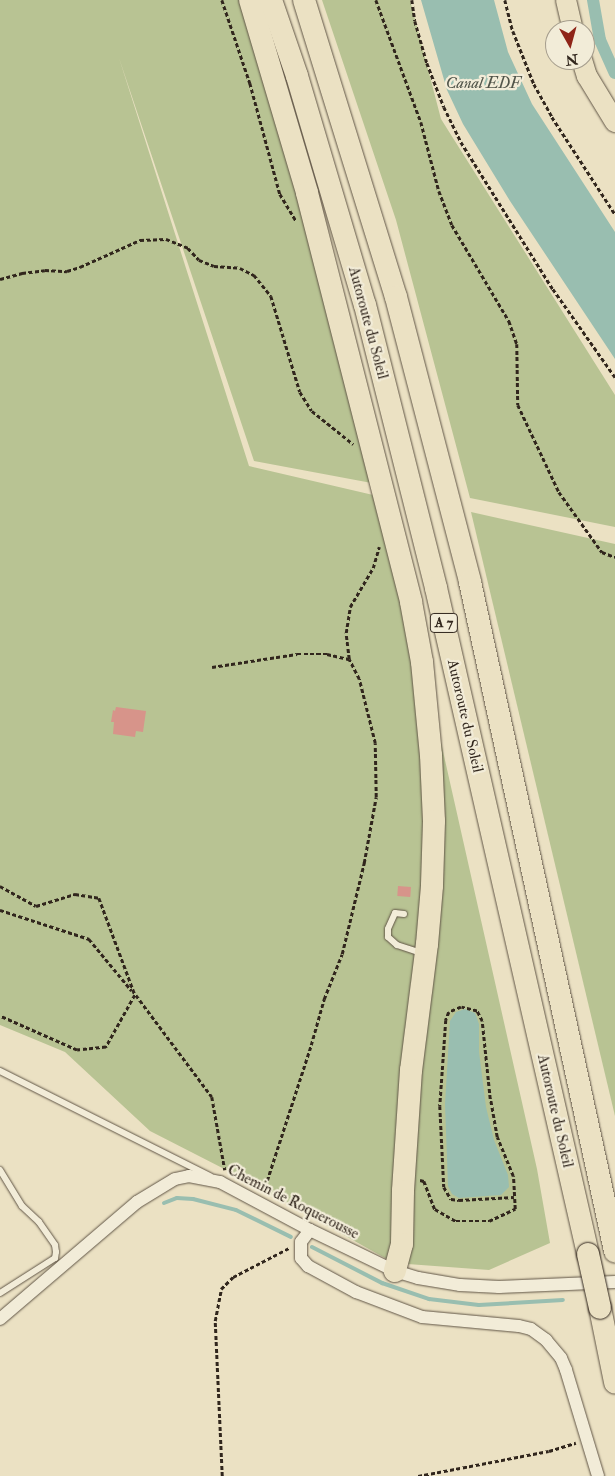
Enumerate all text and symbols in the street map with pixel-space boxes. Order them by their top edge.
north arrow [545,20,595,70]
text: N [565,50,579,69]
water label: Canal EDF [446,73,520,93]
street label: Autoroute du Soleil [344,265,392,381]
road number: A 7 [429,612,459,634]
street label: Autoroute du Soleil [443,658,487,774]
street label: Autoroute du Soleil [533,1053,577,1169]
street label: Chemin de Roquerousse [224,1161,362,1243]

